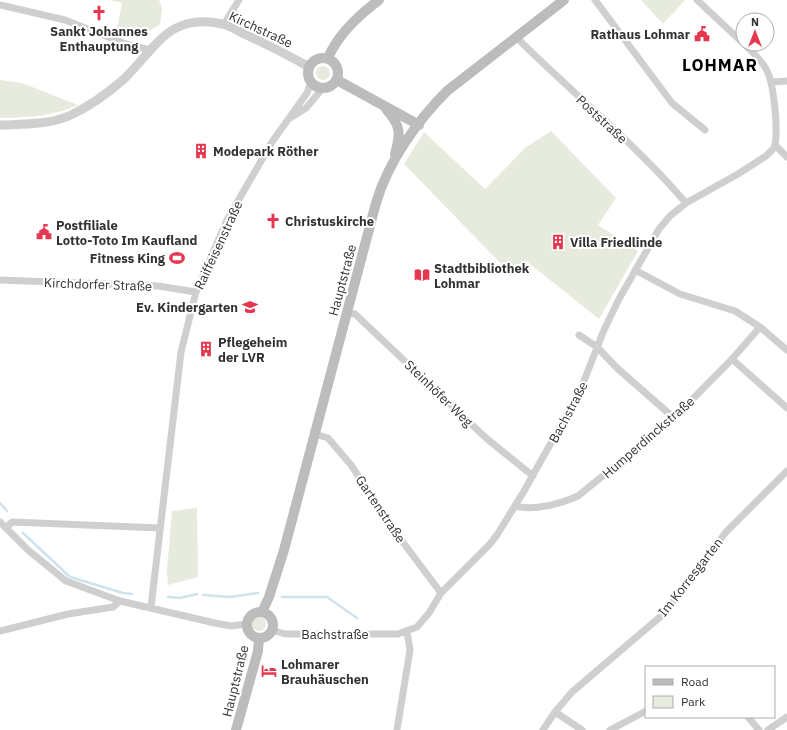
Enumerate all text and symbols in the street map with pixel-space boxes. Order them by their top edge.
church icon: Sankt Johannes Enthauptung [90,4,108,22]
street label: Kirchstraße [226,7,295,52]
north arrow [735,12,775,52]
text: N [751,15,759,29]
place label: Sankt Johannes Enthauptung [50,23,148,55]
public building icon: Rathaus Lohmar [693,25,711,43]
place label: Rathaus Lohmar [590,26,690,43]
district label: LOHMAR [682,54,758,76]
street label: Poststraße [573,91,631,147]
building icon: Modepark Röther [192,142,210,160]
place label: Modepark Röther [213,143,318,160]
street label: Raiffeisenstraße [190,198,246,292]
church icon: Christuskirche [264,212,282,230]
place label: Christuskirche [285,213,374,230]
place label: Postfiliale Lotto-Toto Im Kaufland [56,217,197,249]
public building icon: Postfiliale Lotto-Toto Im Kaufland [35,223,53,241]
building icon: Villa Friedlinde [549,233,567,251]
place label: Villa Friedlinde [570,234,662,251]
street label: Hauptstraße [325,242,360,318]
sports icon: Fitness King [168,249,186,267]
place label: Fitness King [90,250,166,267]
place label: Stadtbibliothek Lohmar [434,260,530,292]
library icon: Stadtbibliothek Lohmar [413,266,431,284]
street label: Kirchdorfer Straße [44,274,152,295]
school or university icon: Ev. Kindergarten [241,298,259,316]
place label: Ev. Kindergarten [136,299,238,316]
place label: Pflegeheim der LVR [218,334,287,366]
building icon: Pflegeheim der LVR [197,340,215,358]
street label: Steinhöfer Weg [401,356,477,430]
street label: Bachstraße [545,379,592,446]
street label: Humperdinckstraße [599,393,698,482]
street label: Gartenstraße [352,472,409,546]
street label: Im Korresgarten [654,535,726,620]
street label: Bachstraße [301,626,369,643]
street label: Hauptstraße [218,643,253,719]
place label: Lohmarer Brauhäuschen [281,656,369,688]
hotel icon: Lohmarer Brauhäuschen [260,662,278,680]
legend [645,666,775,718]
text: Road [681,674,709,689]
text: Park [681,694,706,709]

